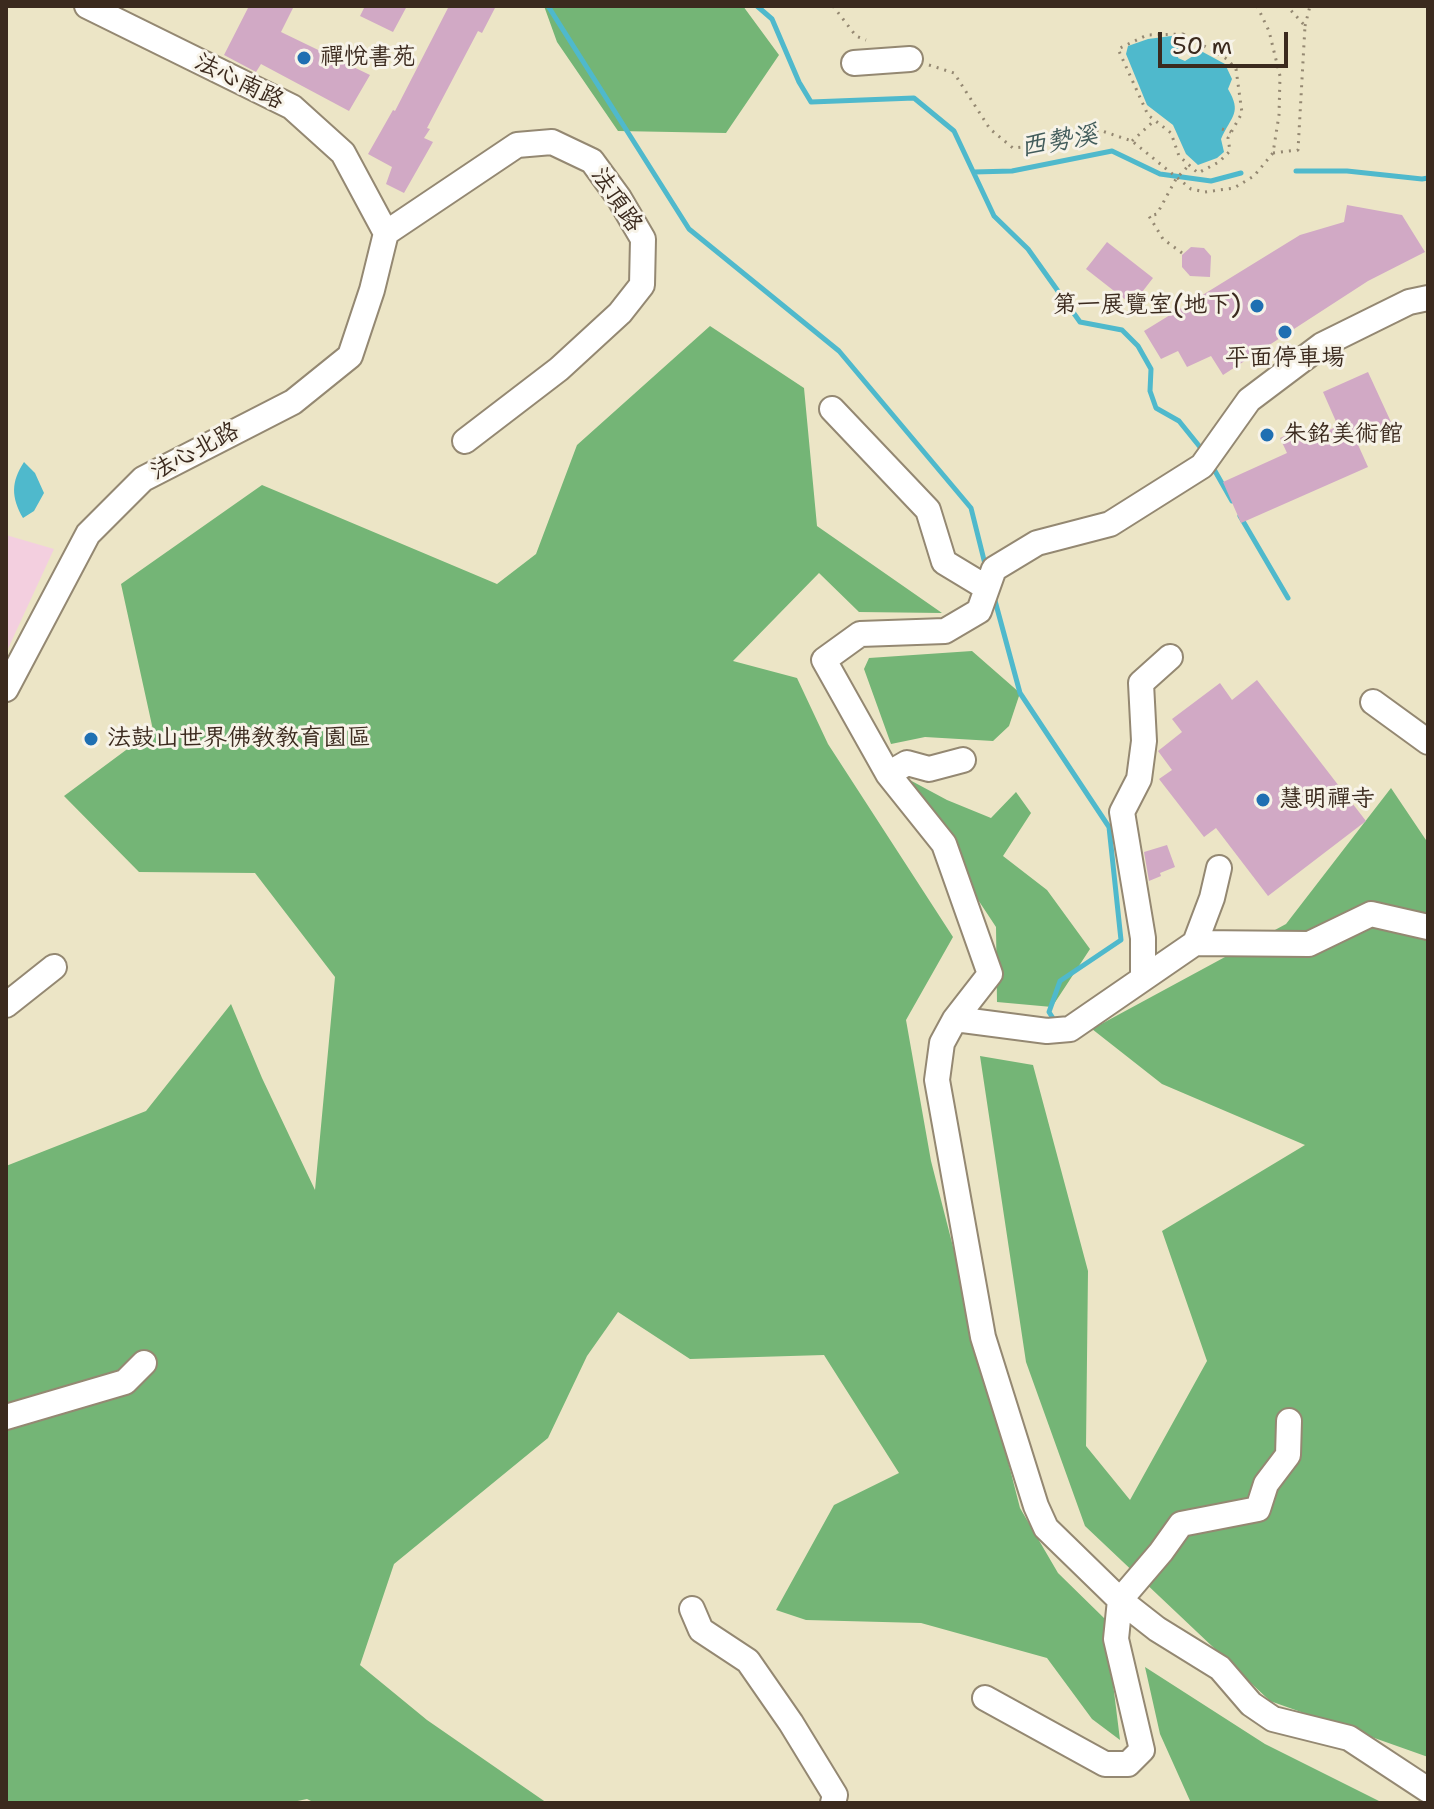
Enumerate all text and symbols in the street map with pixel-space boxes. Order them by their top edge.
scale bar [1162,16,1292,66]
text: 50 m [1172,30,1232,62]
place label: 禪悅書苑 [320,44,416,72]
street label: 法心南路 [190,48,288,116]
marker: 禪悅書苑 [295,49,313,67]
water label: 西勢溪 [1018,120,1100,164]
street label: 法頂路 [584,162,648,238]
place label: 第一展覽室(地下) [1053,292,1241,320]
marker: 第一展覽室(地下) [1248,297,1266,315]
marker: 平面停車場 [1276,323,1294,341]
place label: 平面停車場 [1225,345,1345,373]
street label: 法心北路 [146,417,244,487]
place label: 朱銘美術館 [1283,421,1403,449]
marker: 朱銘美術館 [1258,426,1276,444]
place label: 法鼓山世界佛教教育園區 [107,725,371,753]
marker: 法鼓山世界佛教教育園區 [82,730,100,748]
place label: 慧明禪寺 [1279,786,1375,814]
marker: 慧明禪寺 [1254,791,1272,809]

